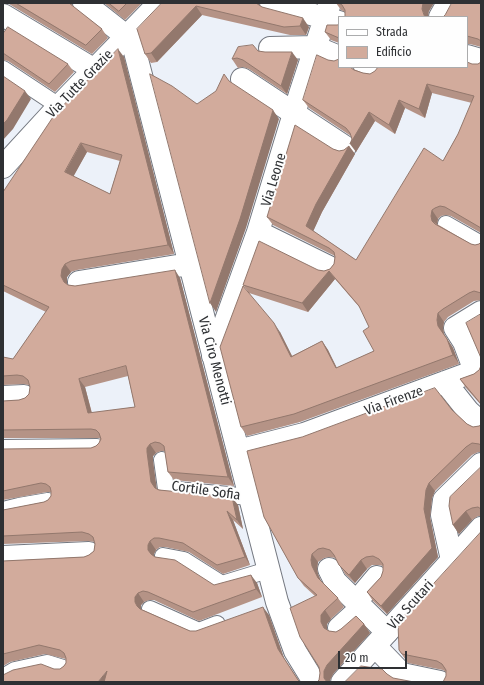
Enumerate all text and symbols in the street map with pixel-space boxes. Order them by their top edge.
legend [338,16,468,68]
text: Strada [376,25,408,39]
text: Edificio [376,45,412,59]
street label: Via Tutte Grazie [43,46,117,122]
street label: Via Leone [258,151,290,209]
street label: Via Ciro Menotti [194,315,234,407]
street label: Via Firenze [362,383,426,419]
street label: Cortile Sofia [170,478,242,504]
street label: Via Scutari [384,577,438,633]
scale bar [340,643,409,669]
text: 20 m [345,651,369,665]

